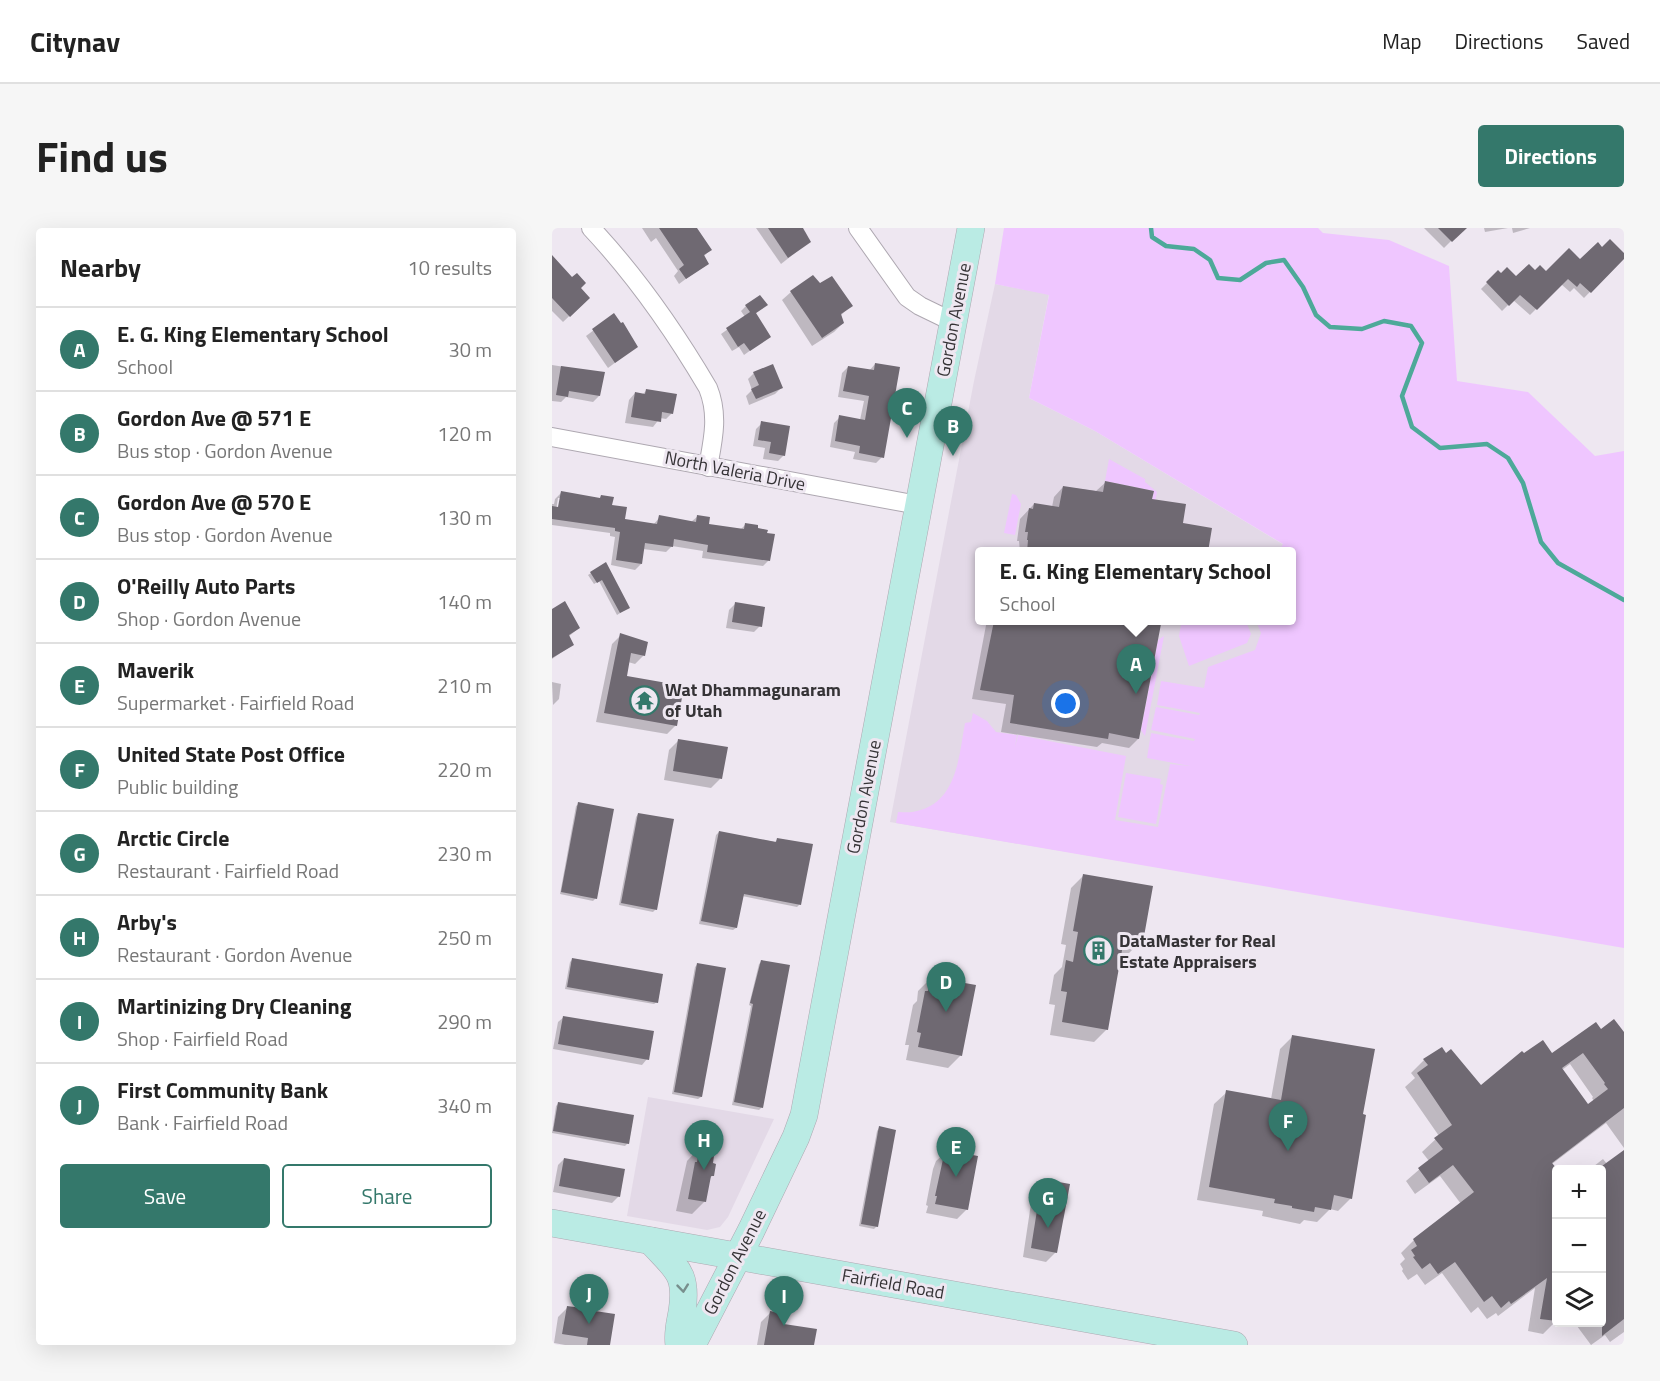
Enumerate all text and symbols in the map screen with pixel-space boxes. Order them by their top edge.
text: Citynav [30,20,120,63]
text: Map [1382,25,1422,57]
text: Directions [1455,25,1544,57]
text: Saved [1577,25,1630,57]
text: Find us [36,124,168,188]
button: Directions [1478,125,1624,187]
text: Nearby [60,248,141,287]
text: 10 results [408,252,492,283]
street label: Gordon Avenue [929,261,978,379]
text: E. G. King Elementary School [117,317,389,351]
text: A [73,334,86,365]
text: 30 m [448,334,492,365]
text: School [117,351,173,382]
pin: C [888,388,926,438]
text: Gordon Ave @ 571 E [117,401,311,435]
pin: B [934,406,972,456]
text: B [73,418,86,449]
text: 120 m [437,418,492,449]
text: Bus stop · Gordon Avenue [117,435,333,466]
street label: North Valeria Drive [663,444,808,497]
text: Gordon Ave @ 570 E [117,485,311,519]
text: C [74,502,85,533]
text: 130 m [437,502,492,533]
text: Bus stop · Gordon Avenue [117,519,333,550]
popup [975,547,1296,625]
text: E. G. King Elementary School [1000,554,1271,588]
text: O'Reilly Auto Parts [117,569,295,603]
text: D [73,586,86,617]
text: 140 m [437,586,492,617]
text: School [1000,588,1056,619]
text: Shop · Gordon Avenue [117,603,301,634]
pin: A [1116,644,1156,694]
text: Maverik [117,653,194,687]
text: E [74,670,85,701]
text: 210 m [437,670,492,701]
place label: Wat Dhammagunaram of Utah [665,676,841,724]
temple icon: Wat Dhammagunaram of Utah [628,684,660,716]
text: Supermarket · Fairfield Road [117,687,354,718]
your location [1051,689,1080,718]
text: United State Post Office [117,737,345,771]
street label: Gordon Avenue [839,738,888,856]
text: F [74,754,85,785]
text: 220 m [437,754,492,785]
text: Public building [117,771,238,802]
text: Arctic Circle [117,821,229,855]
text: G [73,838,86,869]
text: 230 m [437,838,492,869]
text: Restaurant · Fairfield Road [117,855,339,886]
text: Arby's [117,905,177,939]
text: H [73,922,86,953]
text: 250 m [437,922,492,953]
place label: DataMaster for Real Estate Appraisers [1119,927,1276,975]
building icon: DataMaster for Real Estate Appraisers [1082,935,1114,967]
text: Restaurant · Gordon Avenue [117,939,352,970]
pin: D [926,962,966,1012]
text: Martinizing Dry Cleaning [117,989,351,1023]
text: I [77,1006,82,1037]
text: 290 m [437,1006,492,1037]
text: Shop · Fairfield Road [117,1023,288,1054]
text: First Community Bank [117,1073,328,1107]
text: J [76,1090,83,1121]
text: 340 m [437,1090,492,1121]
pin: F [1268,1102,1308,1151]
text: Bank · Fairfield Road [117,1107,288,1138]
pin: H [684,1120,724,1170]
pin: E [936,1128,976,1177]
button: Save [60,1164,270,1228]
button: Share [282,1164,492,1228]
map controls [1552,1165,1606,1327]
button: + [1552,1165,1606,1219]
pin: G [1028,1178,1068,1228]
street label: Gordon Avenue [696,1204,773,1319]
button: − [1552,1219,1606,1273]
street label: Fairfield Road [840,1261,946,1306]
button: layers [1552,1273,1606,1327]
pin: J [570,1274,609,1324]
pin: I [764,1276,804,1326]
one-way arrow [676,1283,689,1292]

